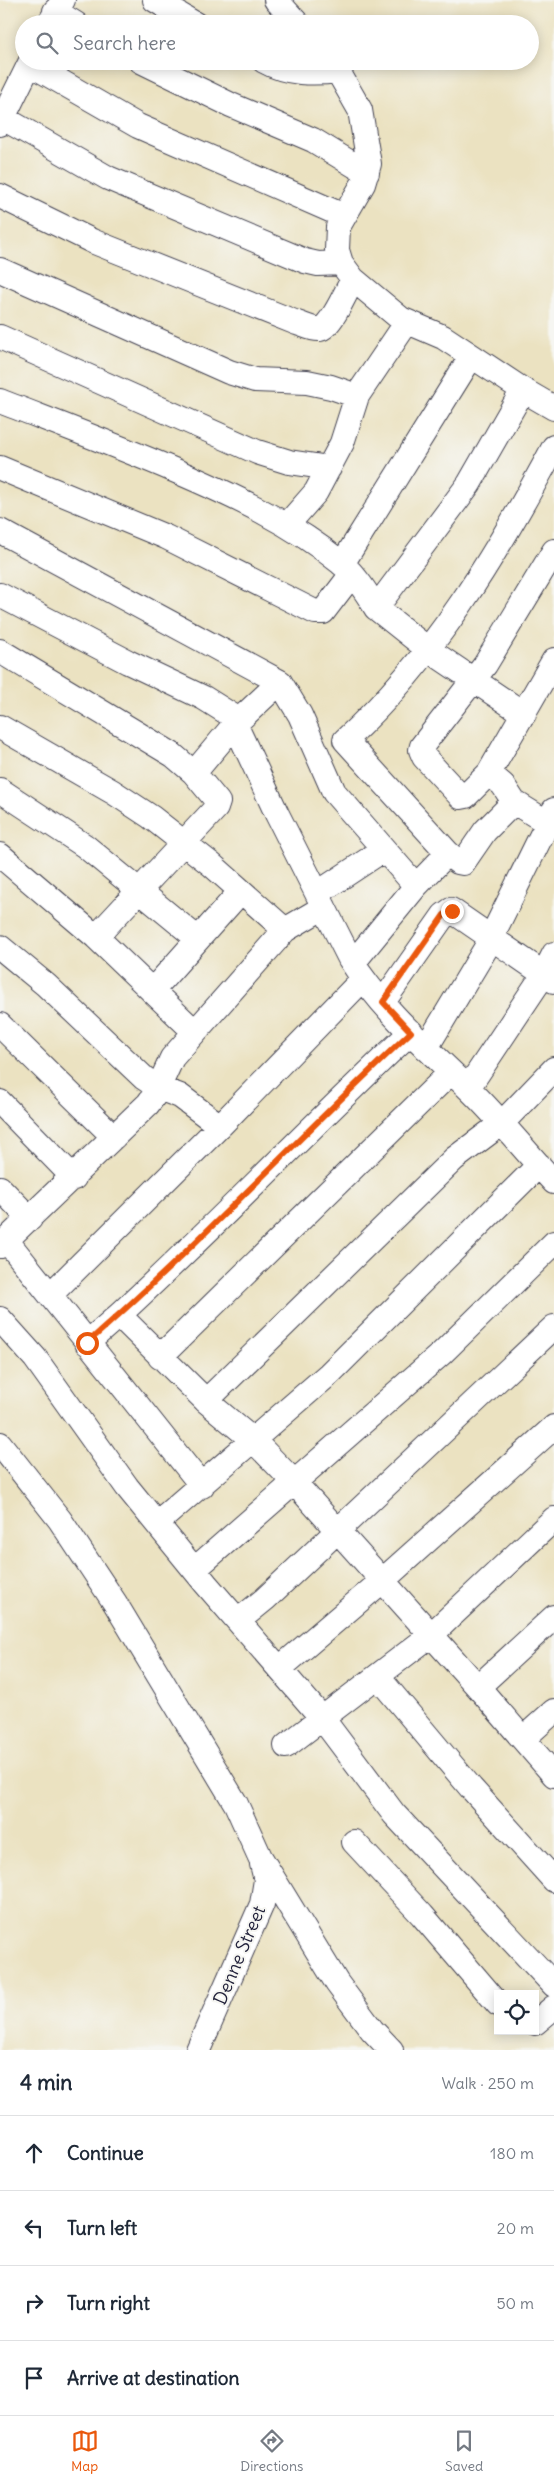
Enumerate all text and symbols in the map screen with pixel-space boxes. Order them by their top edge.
search box [15,15,539,70]
icon: search [33,29,61,57]
text: Search here [73,31,176,55]
route end [441,900,464,923]
route start [76,1332,99,1355]
street label: Denne Street [208,1902,270,2008]
map controls [494,1990,539,2035]
button: locate [494,1990,539,2035]
text: 4 min [20,2069,72,2096]
text: Walk · 250 m [442,2073,534,2093]
icon: ahead [20,2139,48,2167]
text: Continue [67,2141,144,2165]
text: 180 m [490,2143,534,2163]
icon: left [20,2214,48,2242]
text: Turn left [67,2216,137,2240]
text: 20 m [497,2218,534,2238]
icon: right [20,2289,48,2317]
text: Turn right [67,2291,150,2315]
text: 50 m [496,2293,534,2313]
icon: arrive [20,2364,48,2392]
text: Arrive at destination [67,2366,240,2390]
tab: Map [71,2427,99,2475]
tab: Directions [240,2427,303,2475]
tab: Saved [445,2427,483,2475]

